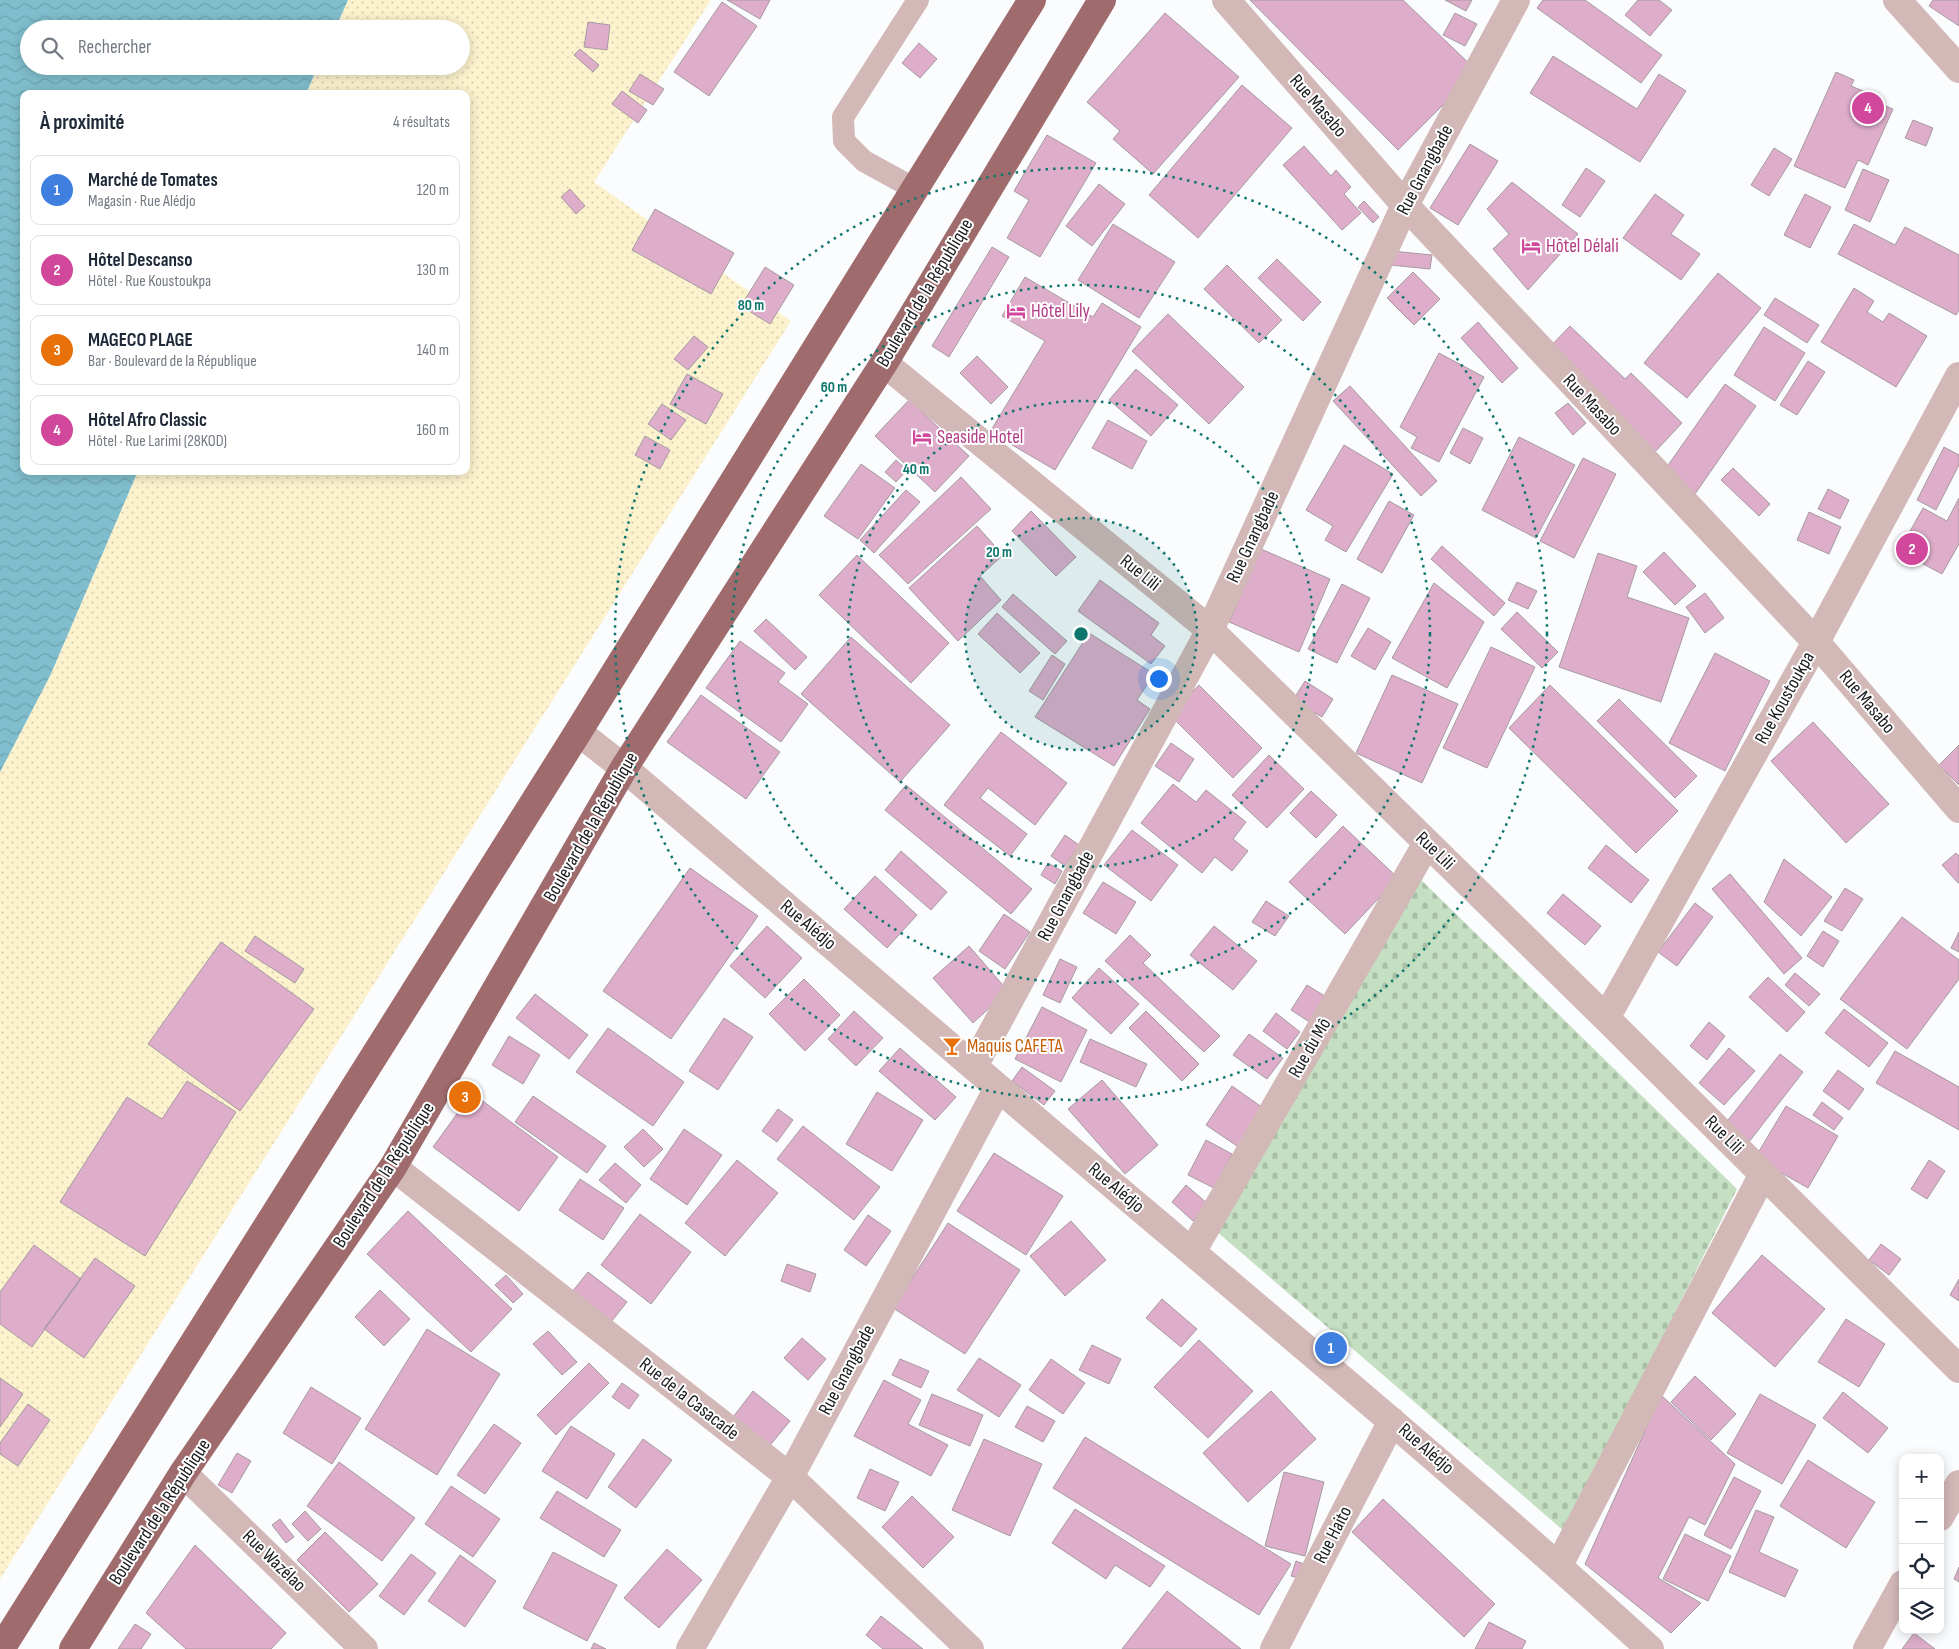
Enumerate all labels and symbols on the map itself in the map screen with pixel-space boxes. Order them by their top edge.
street label: Rue Masabo [1284,70,1352,142]
pin: 4 [1852,89,1884,127]
street label: Rue Gnangbade [1392,121,1458,219]
street label: Boulevard de la République [872,215,978,371]
hotel icon: Hôtel Délali [1520,235,1542,257]
place label: Hôtel Délali [1546,235,1619,258]
text: 80 m [738,296,764,315]
hotel icon: Hôtel Lily [1005,300,1027,322]
place label: Hôtel Lily [1031,300,1090,323]
street label: Rue Masabo [1558,369,1626,441]
text: 60 m [821,378,847,397]
hotel icon: Seaside Hotel [911,426,933,448]
place label: Seaside Hotel [937,426,1023,449]
text: 40 m [903,460,929,479]
street label: Rue Gnangbade [1222,487,1284,587]
pin: 2 [1896,530,1928,568]
text: 20 m [986,543,1012,562]
street label: Rue Lili [1115,550,1165,596]
centre of rings [1072,625,1090,643]
street label: Rue Koustoukpa [1750,648,1820,748]
your location [1146,666,1172,692]
street label: Rue Masabo [1834,666,1900,738]
street label: Boulevard de la République [539,748,643,906]
street label: Rue Lili [1411,827,1459,875]
street label: Rue Gnangbade [1033,847,1099,945]
street label: Rue Alédjo [775,895,841,955]
street label: Rue du Mô [1284,1014,1336,1082]
bar icon: Maquis CAFETA [941,1035,963,1057]
place label: Maquis CAFETA [967,1035,1063,1058]
pin: 3 [449,1078,481,1116]
street label: Boulevard de la République [328,1098,440,1252]
street label: Rue Lili [1700,1111,1748,1159]
street label: Rue Alédjo [1083,1158,1149,1218]
street label: Rue Gnangbade [814,1321,880,1419]
pin: 1 [1315,1329,1347,1367]
street label: Rue de la Casacade [635,1353,743,1445]
street label: Rue Alédjo [1393,1419,1459,1479]
street label: Boulevard de la République [104,1435,216,1589]
street label: Rue Haito [1309,1502,1357,1568]
street label: Rue Wazélao [237,1525,311,1597]

